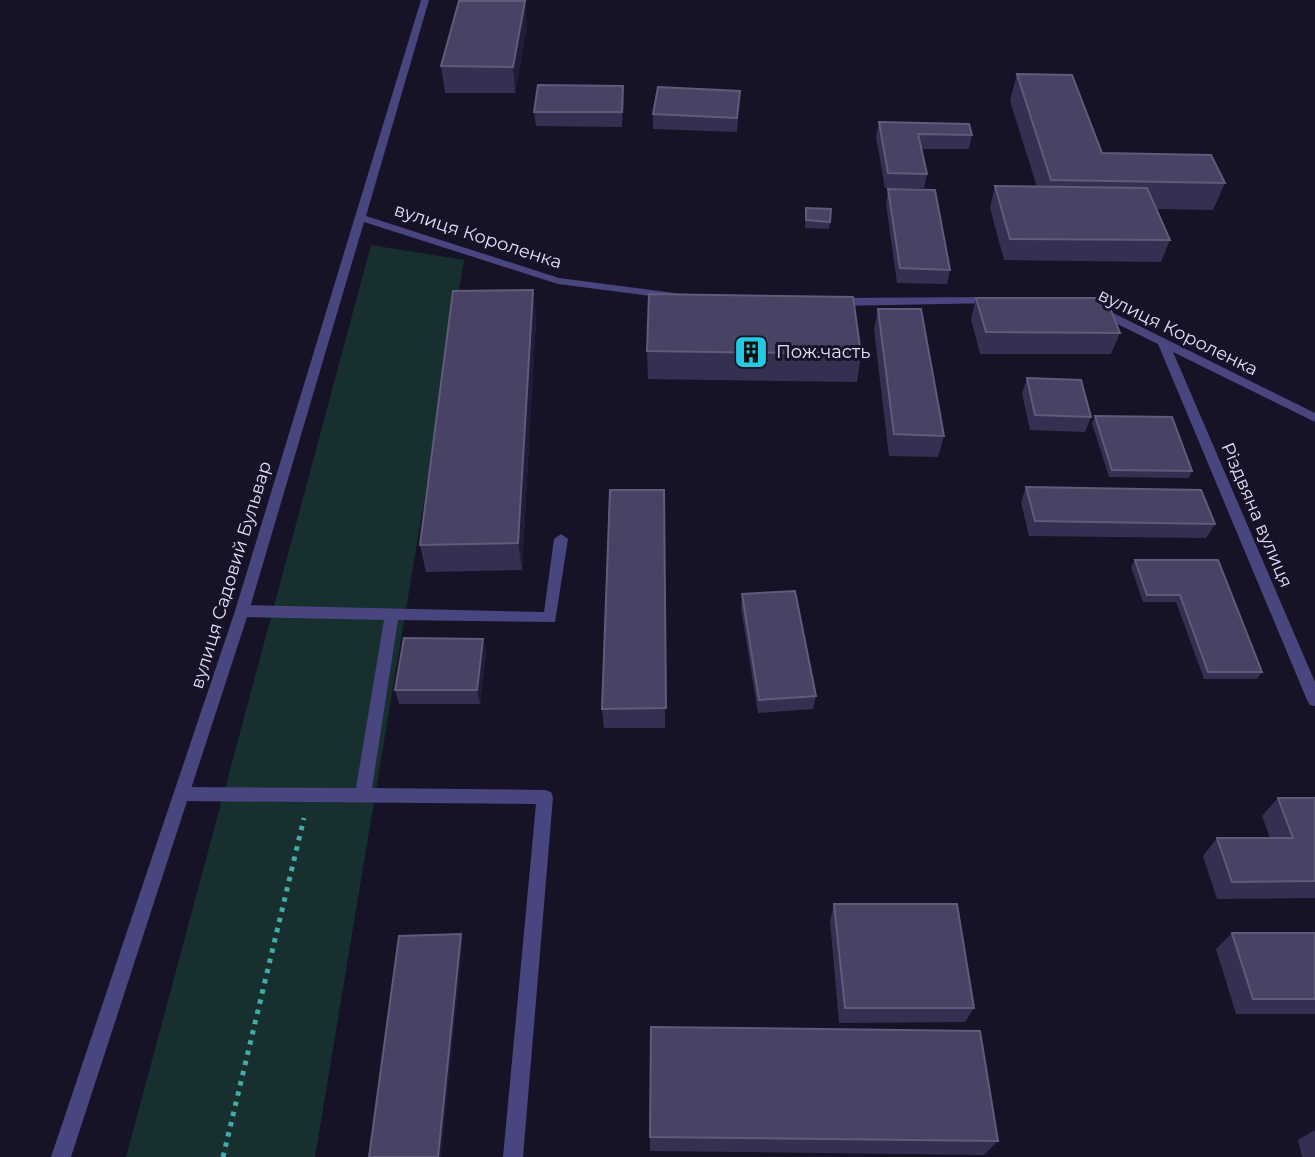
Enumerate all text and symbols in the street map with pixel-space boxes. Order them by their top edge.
street label: вулиця Короленка [391,199,565,273]
street label: вулиця Короленка [1095,284,1261,380]
building icon: Пож.часть [732,333,770,371]
place label: Пож.часть [776,341,870,363]
street label: Різдвяна вулиця [1217,439,1297,591]
street label: вулиця Садовий Бульвар [186,459,276,691]

